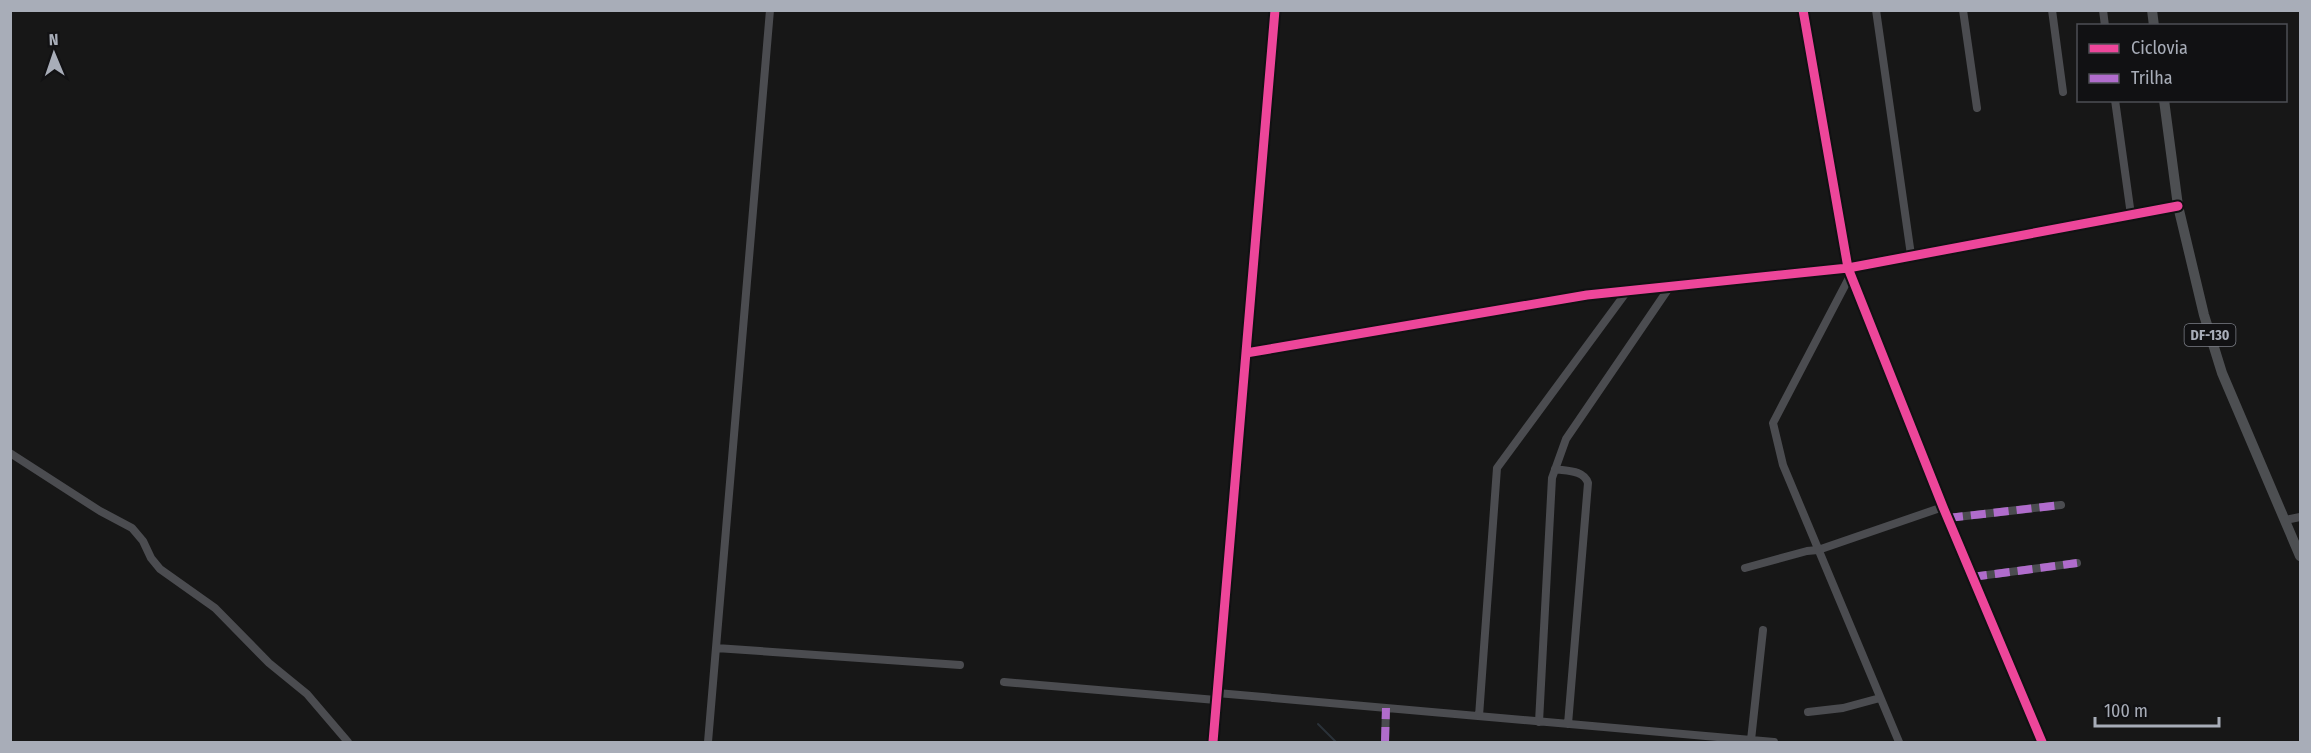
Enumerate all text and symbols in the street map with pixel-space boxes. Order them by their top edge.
north arrow [24,24,84,84]
legend [2077,24,2287,102]
text: N [48,30,59,49]
text: Ciclovia [2131,37,2188,59]
text: Trilha [2131,67,2173,89]
road number: DF-130 [2184,324,2236,346]
scale bar [2095,690,2220,728]
text: 100 m [2104,700,2148,722]

